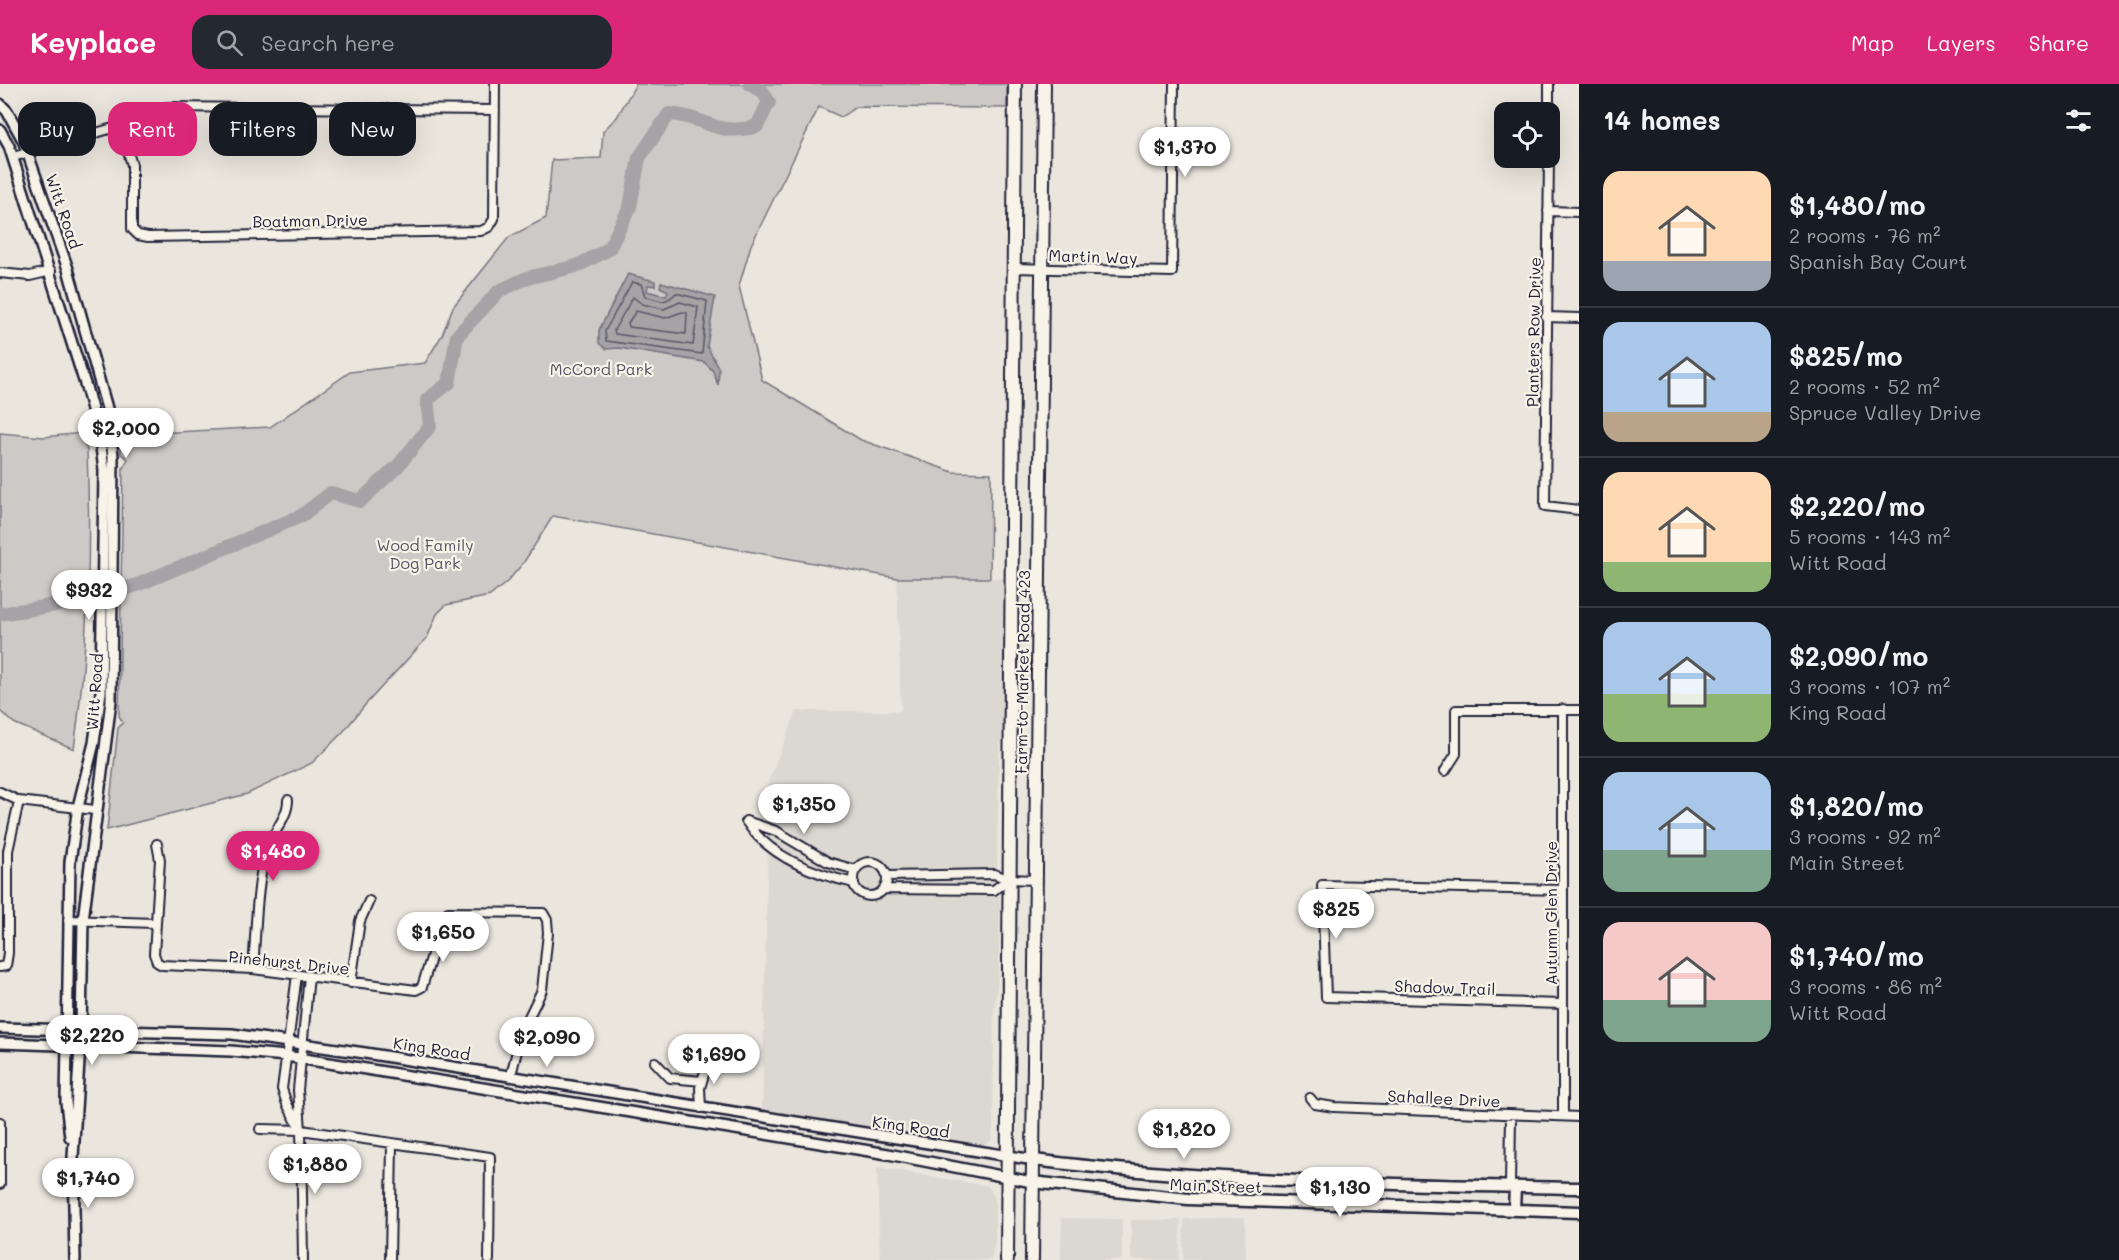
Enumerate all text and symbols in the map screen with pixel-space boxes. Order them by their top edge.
search box [192,15,612,69]
text: Keyplace [30,24,156,60]
icon: search [213,26,246,59]
text: Search here [261,28,395,57]
text: Map [1851,29,1894,56]
text: Layers [1927,29,1996,56]
text: Share [2029,29,2089,56]
chip: Buy [18,102,96,156]
chip: Rent [108,102,197,156]
chip: Filters [209,102,317,156]
chip: New [329,102,416,156]
map controls [1494,102,1560,168]
button: locate [1494,102,1560,168]
text: 14 homes [1603,103,1721,137]
icon: filters [2062,104,2095,137]
pin: $1,370 [1136,127,1234,178]
text: $1,370 [1153,133,1217,159]
street label: Witt Road [41,171,87,251]
text: $1,480/mo [1789,188,1926,222]
icon: home [1651,195,1723,267]
street label: Boatman Drive [252,208,368,232]
text: 2 rooms · 76 m² [1789,222,1941,248]
street label: Martin Way [1048,244,1138,268]
text: Spanish Bay Court [1789,248,1967,274]
street label: Planters Row Drive [1521,257,1545,407]
text: $825/mo [1789,339,1903,373]
icon: home [1651,346,1723,418]
park label: McCord Park [550,358,652,379]
text: 2 rooms · 52 m² [1789,373,1940,399]
text: Spruce Valley Drive [1789,399,1982,425]
pin: $2,000 [77,408,175,459]
text: $2,000 [92,414,160,440]
text: $2,220/mo [1789,489,1925,523]
icon: home [1651,496,1723,568]
text: 5 rooms · 143 m² [1789,523,1950,549]
park label: Wood Family Dog Park [376,534,474,573]
text: Witt Road [1789,549,1887,575]
pin: $932 [53,570,125,621]
street label: Farm-to-Market Road 423 [1010,570,1034,774]
text: $932 [65,576,113,602]
text: $2,090/mo [1789,639,1928,673]
icon: home [1651,646,1723,718]
street label: Witt Road [81,652,107,732]
text: 3 rooms · 107 m² [1789,673,1950,699]
text: King Road [1789,699,1886,725]
pin: $1,350 [755,784,853,835]
text: $1,820/mo [1789,789,1924,823]
text: $1,350 [772,790,836,816]
icon: home [1651,796,1723,868]
text: 3 rooms · 92 m² [1789,823,1941,849]
pin: $1,480 [224,831,322,882]
text: $1,480 [240,837,306,863]
street label: Autumn Glen Drive [1540,841,1561,985]
text: Main Street [1789,849,1905,875]
pin: $825 [1300,889,1372,940]
text: $825 [1312,895,1360,921]
pin: $1,650 [394,912,492,963]
text: $1,650 [411,918,475,944]
text: $1,740/mo [1789,939,1924,973]
street label: Pinehurst Drive [227,945,351,979]
icon: home [1651,946,1723,1018]
text: 3 rooms · 86 m² [1789,973,1942,999]
street label: Shadow Trail [1394,975,1496,999]
text: Witt Road [1789,999,1887,1025]
pin: $2,220 [43,1015,141,1066]
pin: $2,090 [498,1017,596,1068]
text: $2,220 [60,1021,124,1047]
text: $2,090 [513,1023,581,1049]
street label: King Road [392,1032,472,1064]
pin: $1,690 [665,1034,763,1085]
text: $1,690 [682,1040,746,1066]
street label: Sahallee Drive [1387,1085,1501,1111]
pin: $1,820 [1135,1109,1233,1160]
street label: King Road [871,1110,951,1142]
text: $1,820 [1152,1115,1216,1141]
pin: $1,880 [266,1144,364,1195]
text: $1,880 [282,1150,348,1176]
pin: $1,740 [39,1158,137,1209]
text: $1,740 [56,1164,120,1190]
pin: $1,130 [1291,1167,1389,1218]
street label: Main Street [1169,1173,1263,1197]
text: $1,130 [1309,1173,1371,1199]

